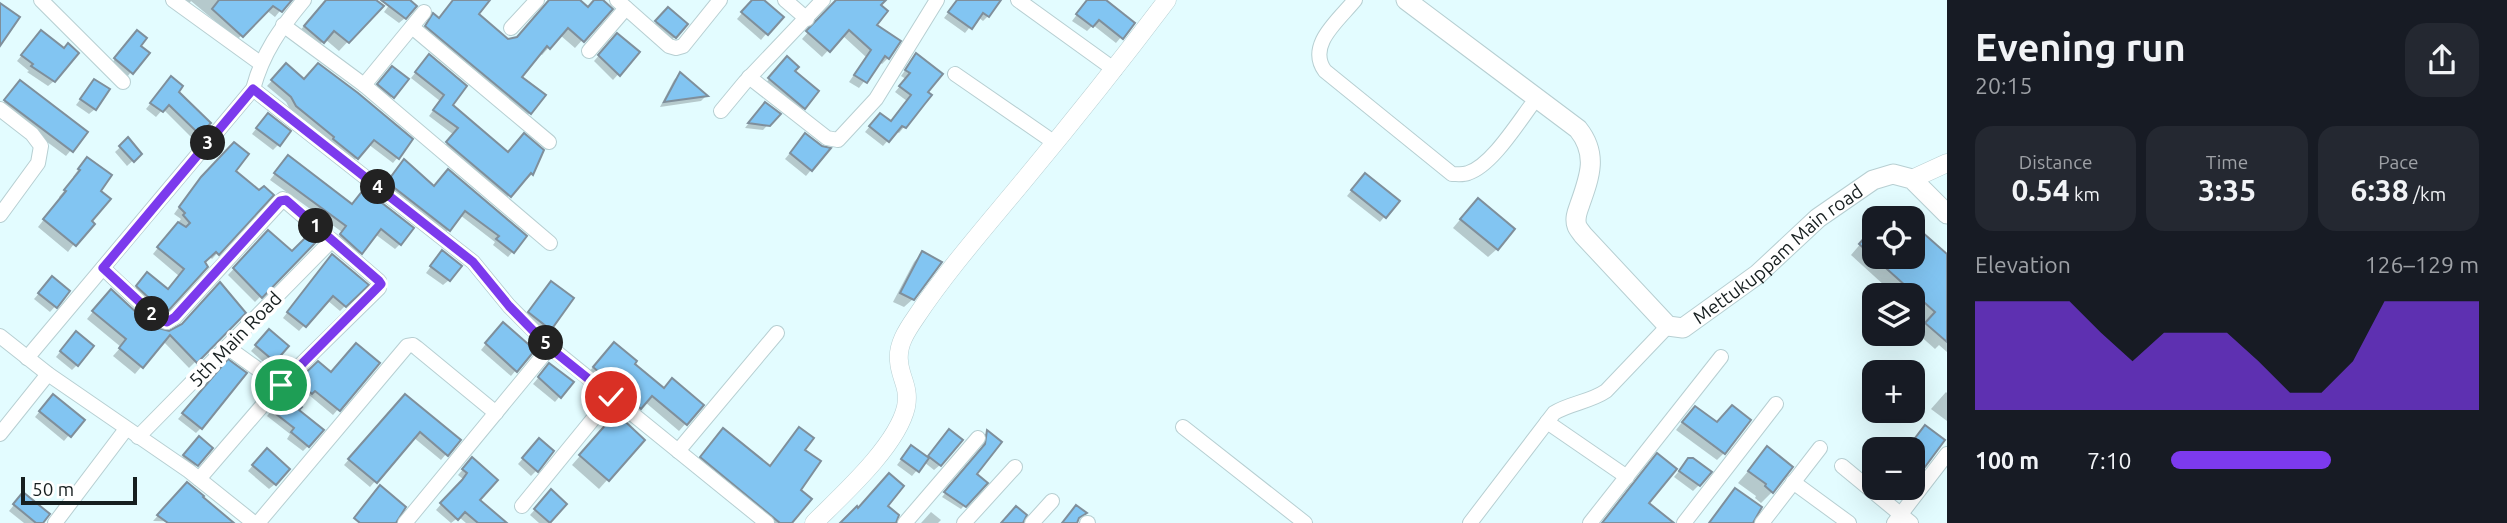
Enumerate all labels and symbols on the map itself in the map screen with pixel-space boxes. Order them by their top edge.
pin: 3 [190,125,226,160]
pin: 4 [360,170,396,204]
street label: Mettukuppam Main road [1689,180,1867,328]
pin: 1 [298,208,334,244]
street label: 5th Main Road [184,287,286,391]
pin: 2 [134,296,170,332]
pin: 5 [528,326,564,360]
pin [251,355,311,415]
pin [581,367,641,427]
scale bar [21,474,136,506]

